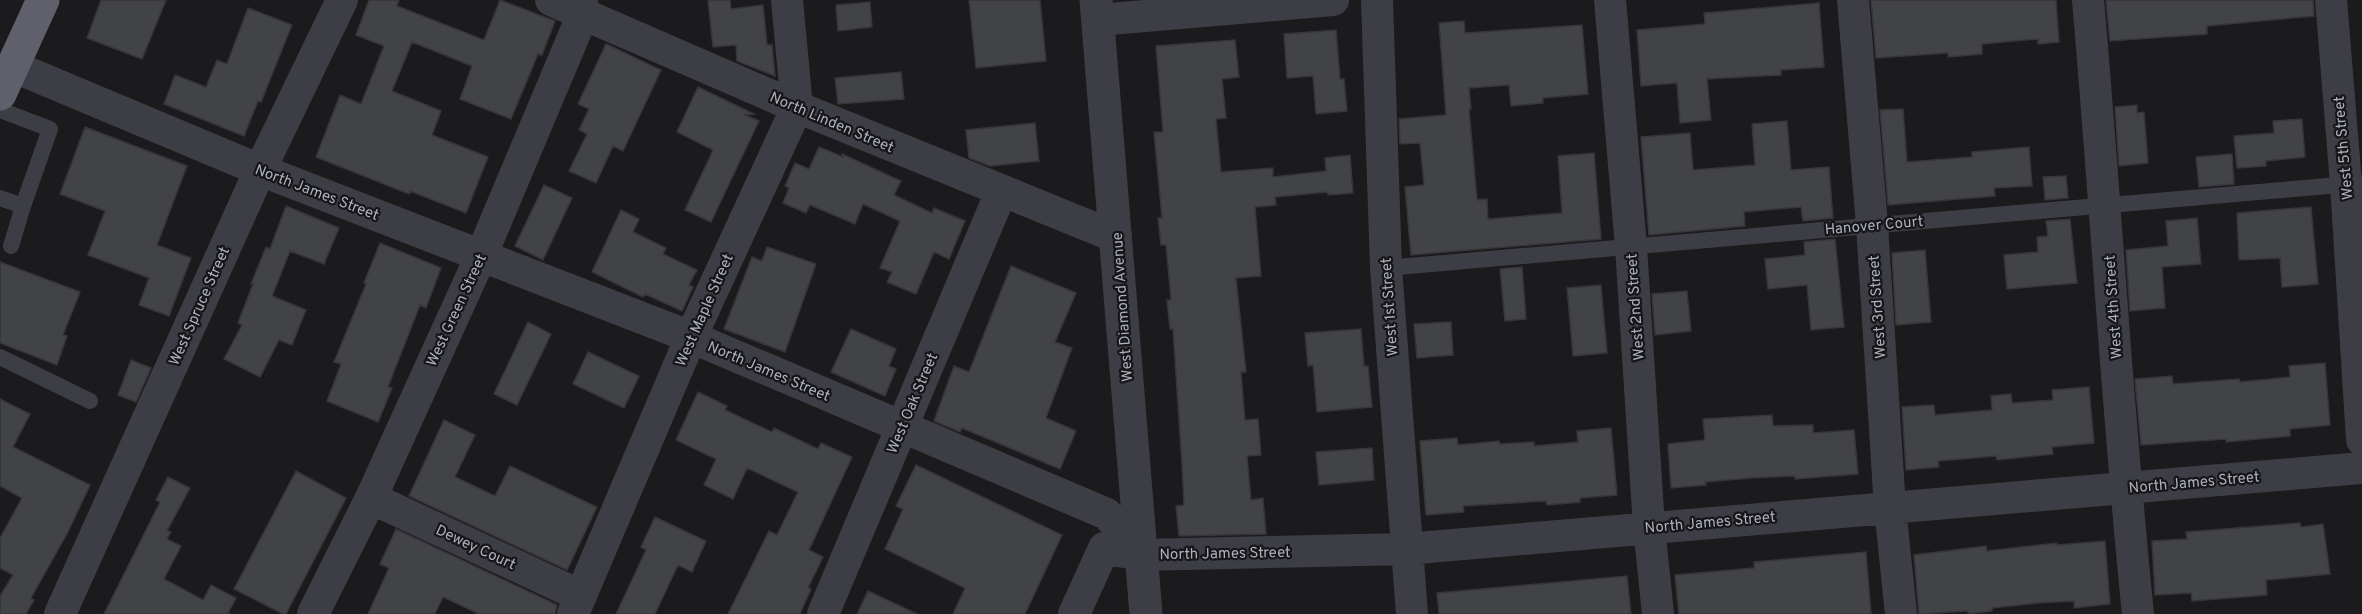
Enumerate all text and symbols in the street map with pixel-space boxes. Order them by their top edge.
street label: North Linden Street [766,89,896,158]
street label: West 5th Street [2330,95,2359,201]
street label: North James Street [252,161,381,226]
street label: Hanover Court [1824,213,1924,240]
street label: West Diamond Avenue [1109,232,1138,382]
street label: West Spruce Street [166,244,235,369]
street label: West Green Street [423,251,492,370]
street label: West Maple Street [672,251,739,370]
street label: West 2nd Street [1623,253,1650,361]
street label: West 3rd Street [1865,254,1892,359]
street label: West 4th Street [2101,254,2128,360]
street label: West 1st Street [1378,257,1403,357]
street label: North James Street [704,338,833,407]
street label: West Oak Street [884,350,943,457]
street label: North James Street [2128,468,2260,499]
street label: North James Street [1644,508,1776,539]
street label: Dewey Court [432,522,518,575]
street label: North James Street [1159,544,1291,565]

